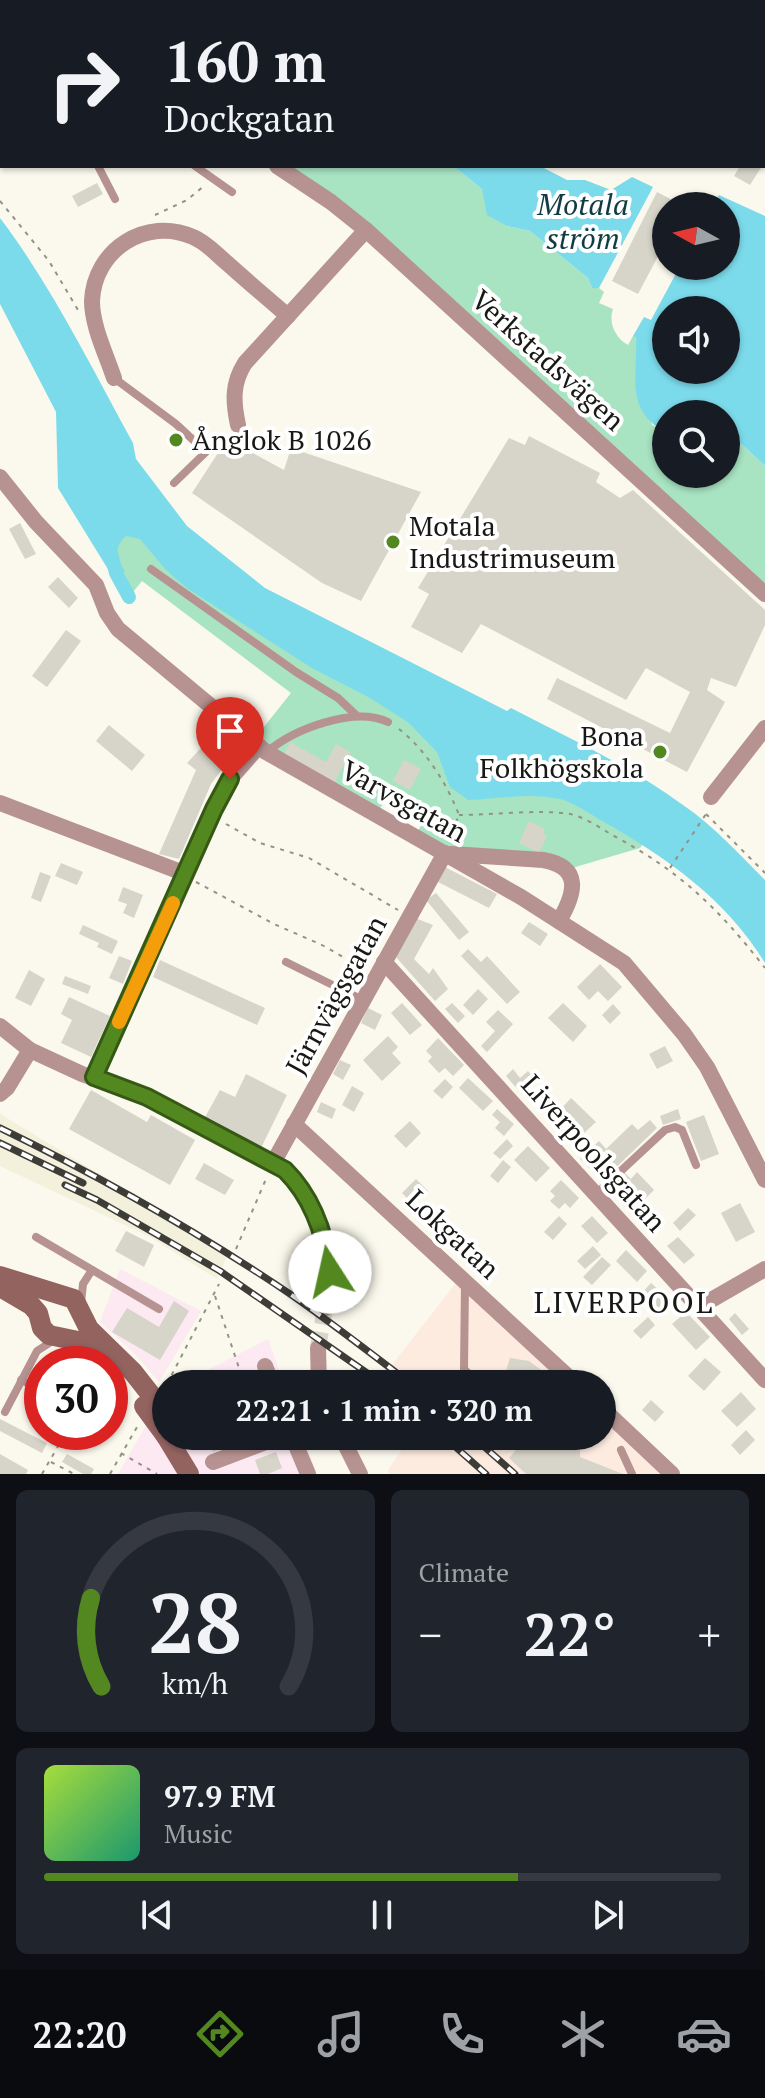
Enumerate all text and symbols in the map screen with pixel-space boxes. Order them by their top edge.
text: 160 m [164,24,326,98]
icon: right [32,32,136,136]
text: Dockgatan [164,95,334,142]
water label: Motala ström [536,184,629,258]
north arrow [652,192,740,280]
map controls [652,192,740,488]
street label: Verkstadsvägen [464,281,633,439]
button: sound [652,296,740,384]
button: search [652,400,740,488]
place label: Ånglok B 1026 [192,421,371,458]
marker: Ånglok B 1026 [167,431,185,449]
place label: Motala Industrimuseum [409,507,615,576]
marker: Motala Industrimuseum [384,533,402,551]
pin [196,697,264,779]
icon: arrive [208,709,252,753]
place label: Bona Folkhögskola [479,717,644,786]
marker: Bona Folkhögskola [651,743,669,761]
street label: Varvsgatan [335,751,474,851]
street label: Järnvägsgatan [277,908,395,1081]
street label: Liverpoolsgatan [514,1066,675,1240]
street label: Lokgatan [399,1181,508,1287]
position arrow [288,1230,372,1314]
district label: LIVERPOOL [534,1282,714,1322]
speed limit sign: 30 [24,1346,128,1450]
text: 22:21 · 1 min · 320 m [236,1390,532,1430]
text: Climate [419,1555,509,1589]
text: 28 [148,1567,242,1677]
text: 22° [523,1594,616,1673]
text: − [419,1605,442,1664]
text: + [698,1605,721,1664]
text: km/h [162,1664,228,1702]
text: 97.9 FM [164,1776,275,1816]
text: Music [164,1816,233,1850]
icon: previous [135,1893,179,1937]
icon: pause [360,1893,404,1937]
icon: next [586,1893,630,1937]
icon: directions [192,2006,248,2062]
icon: music [313,2006,369,2062]
icon: phone [434,2006,490,2062]
icon: climate [555,2006,611,2062]
icon: car [676,2006,732,2062]
text: 22:20 [33,2011,126,2058]

